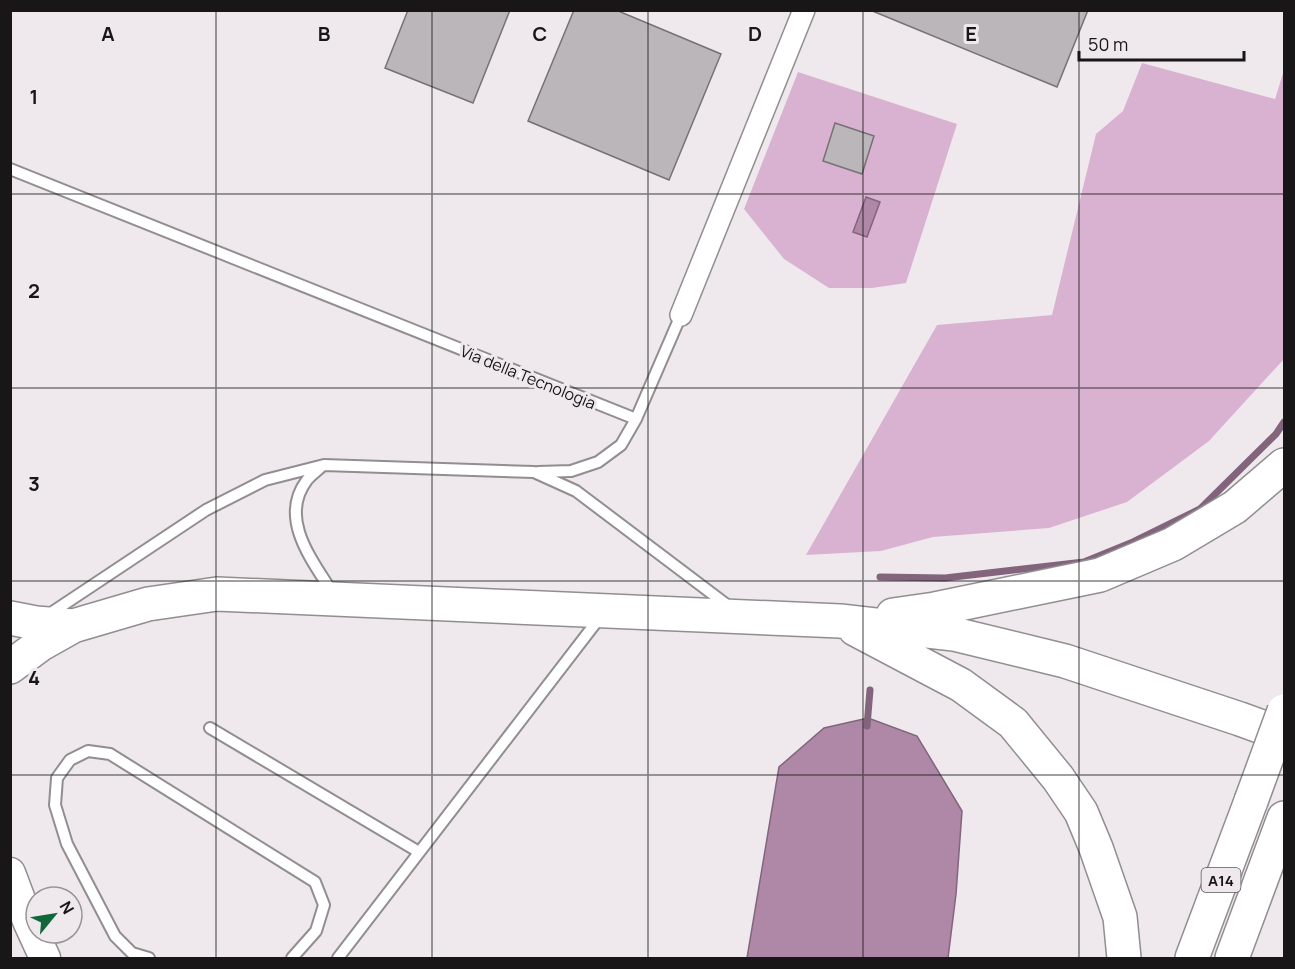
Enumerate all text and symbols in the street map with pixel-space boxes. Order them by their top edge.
text: A [101,20,115,47]
text: B [318,20,331,47]
text: C [533,20,547,47]
text: D [748,20,762,47]
text: E [965,20,977,47]
scale bar [1079,24,1244,62]
text: 50 m [1088,32,1128,56]
text: 1 [30,83,38,110]
text: 2 [28,277,40,304]
street label: Via della Tecnologia [457,340,599,414]
text: 3 [28,470,40,497]
text: 4 [28,664,40,691]
road number: A14 [1202,868,1240,892]
north arrow [24,885,84,945]
text: N [55,897,79,918]

